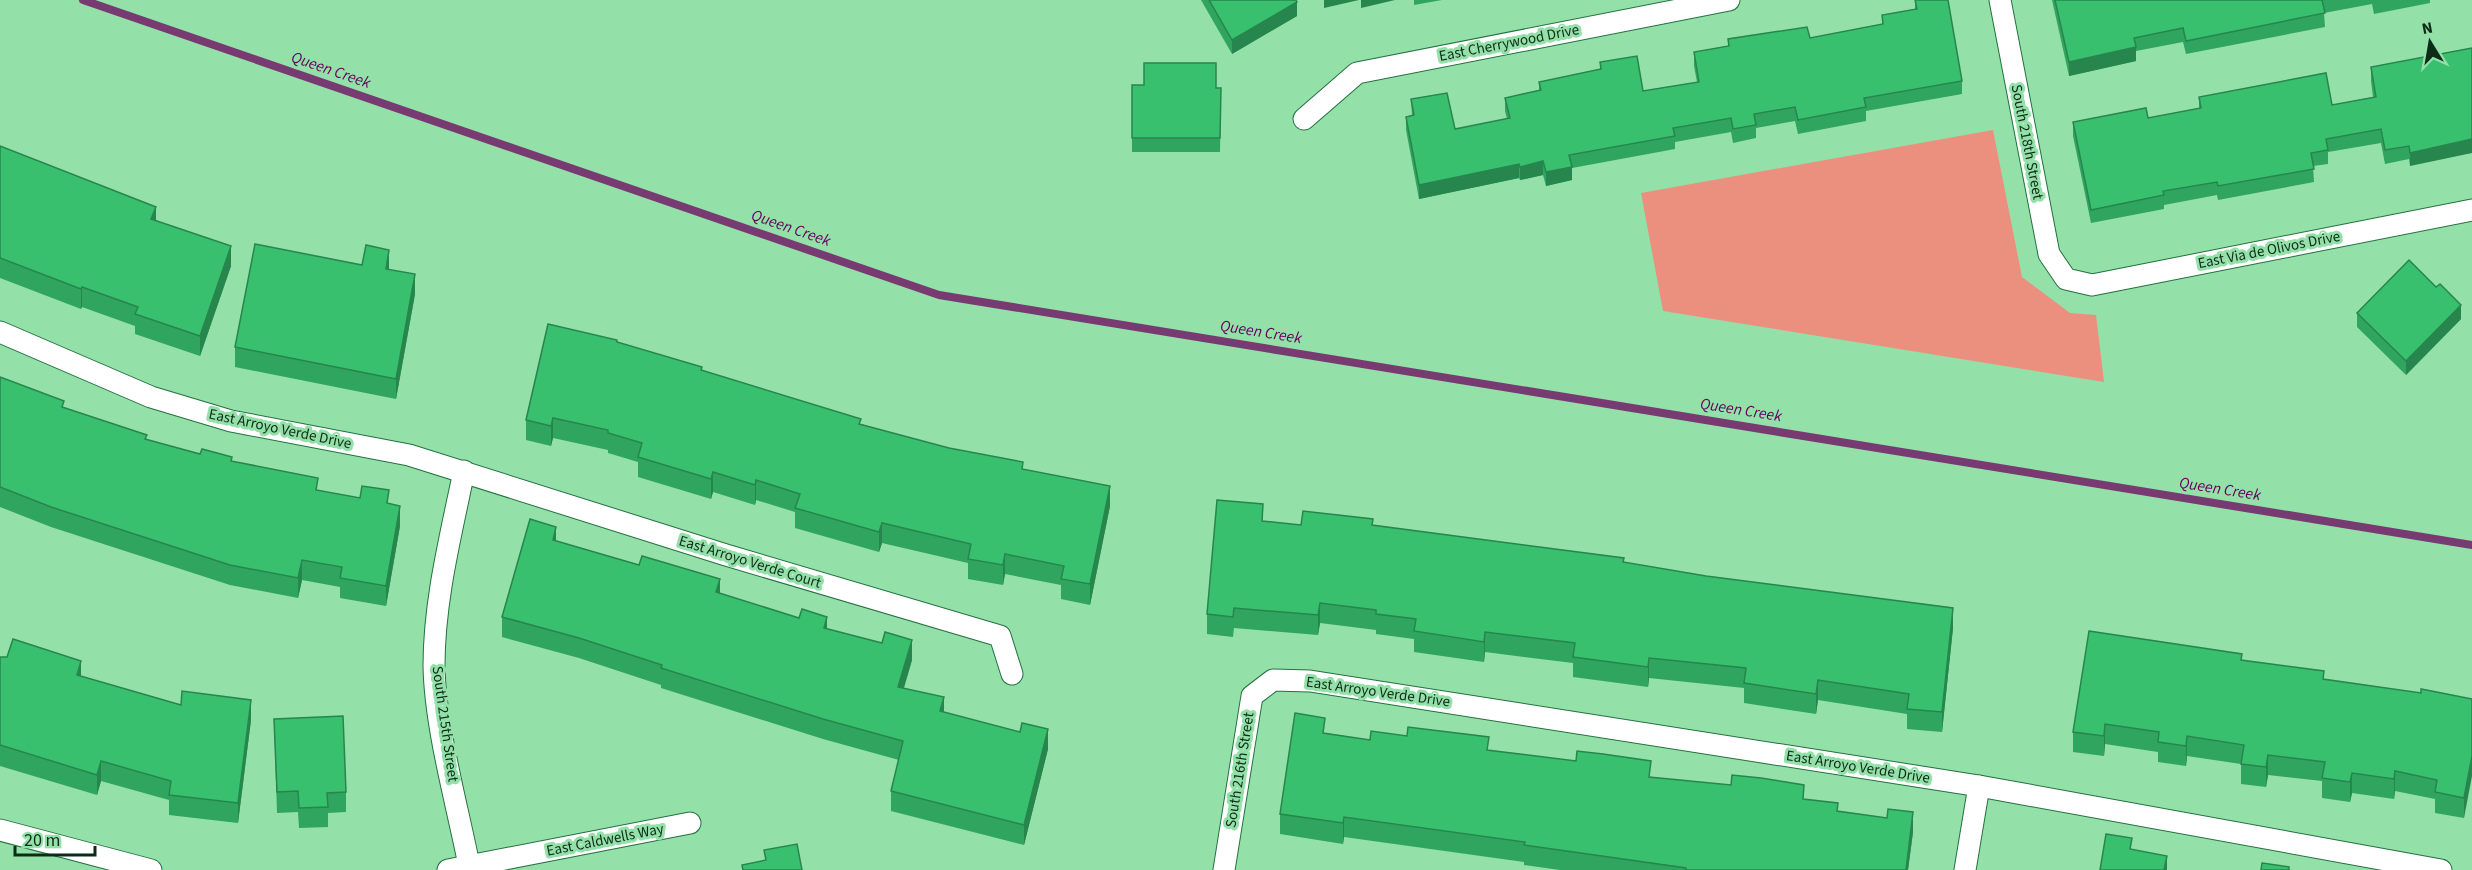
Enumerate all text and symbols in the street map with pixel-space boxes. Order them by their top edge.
north arrow [2400,12,2460,72]
text: N [2420,16,2435,40]
street label: East Cherrywood Drive [1437,19,1581,67]
water label: Queen Creek [288,46,374,94]
street label: South 218th Street [2006,83,2048,201]
water label: Queen Creek [748,204,834,252]
street label: East Via de Olivos Drive [2196,226,2342,274]
water label: Queen Creek [1219,315,1304,349]
water label: Queen Creek [1699,393,1784,427]
street label: East Arroyo Verde Drive [207,404,353,454]
water label: Queen Creek [2178,472,2263,506]
street label: East Arroyo Verde Court [676,530,824,594]
street label: South 215th Street [426,665,464,783]
street label: East Arroyo Verde Drive [1305,671,1451,713]
street label: South 216th Street [1220,711,1260,829]
street label: East Arroyo Verde Drive [1785,745,1931,789]
street label: East Caldwells Way [545,818,665,862]
scale bar [15,819,94,857]
text: 20 m [24,828,60,853]

